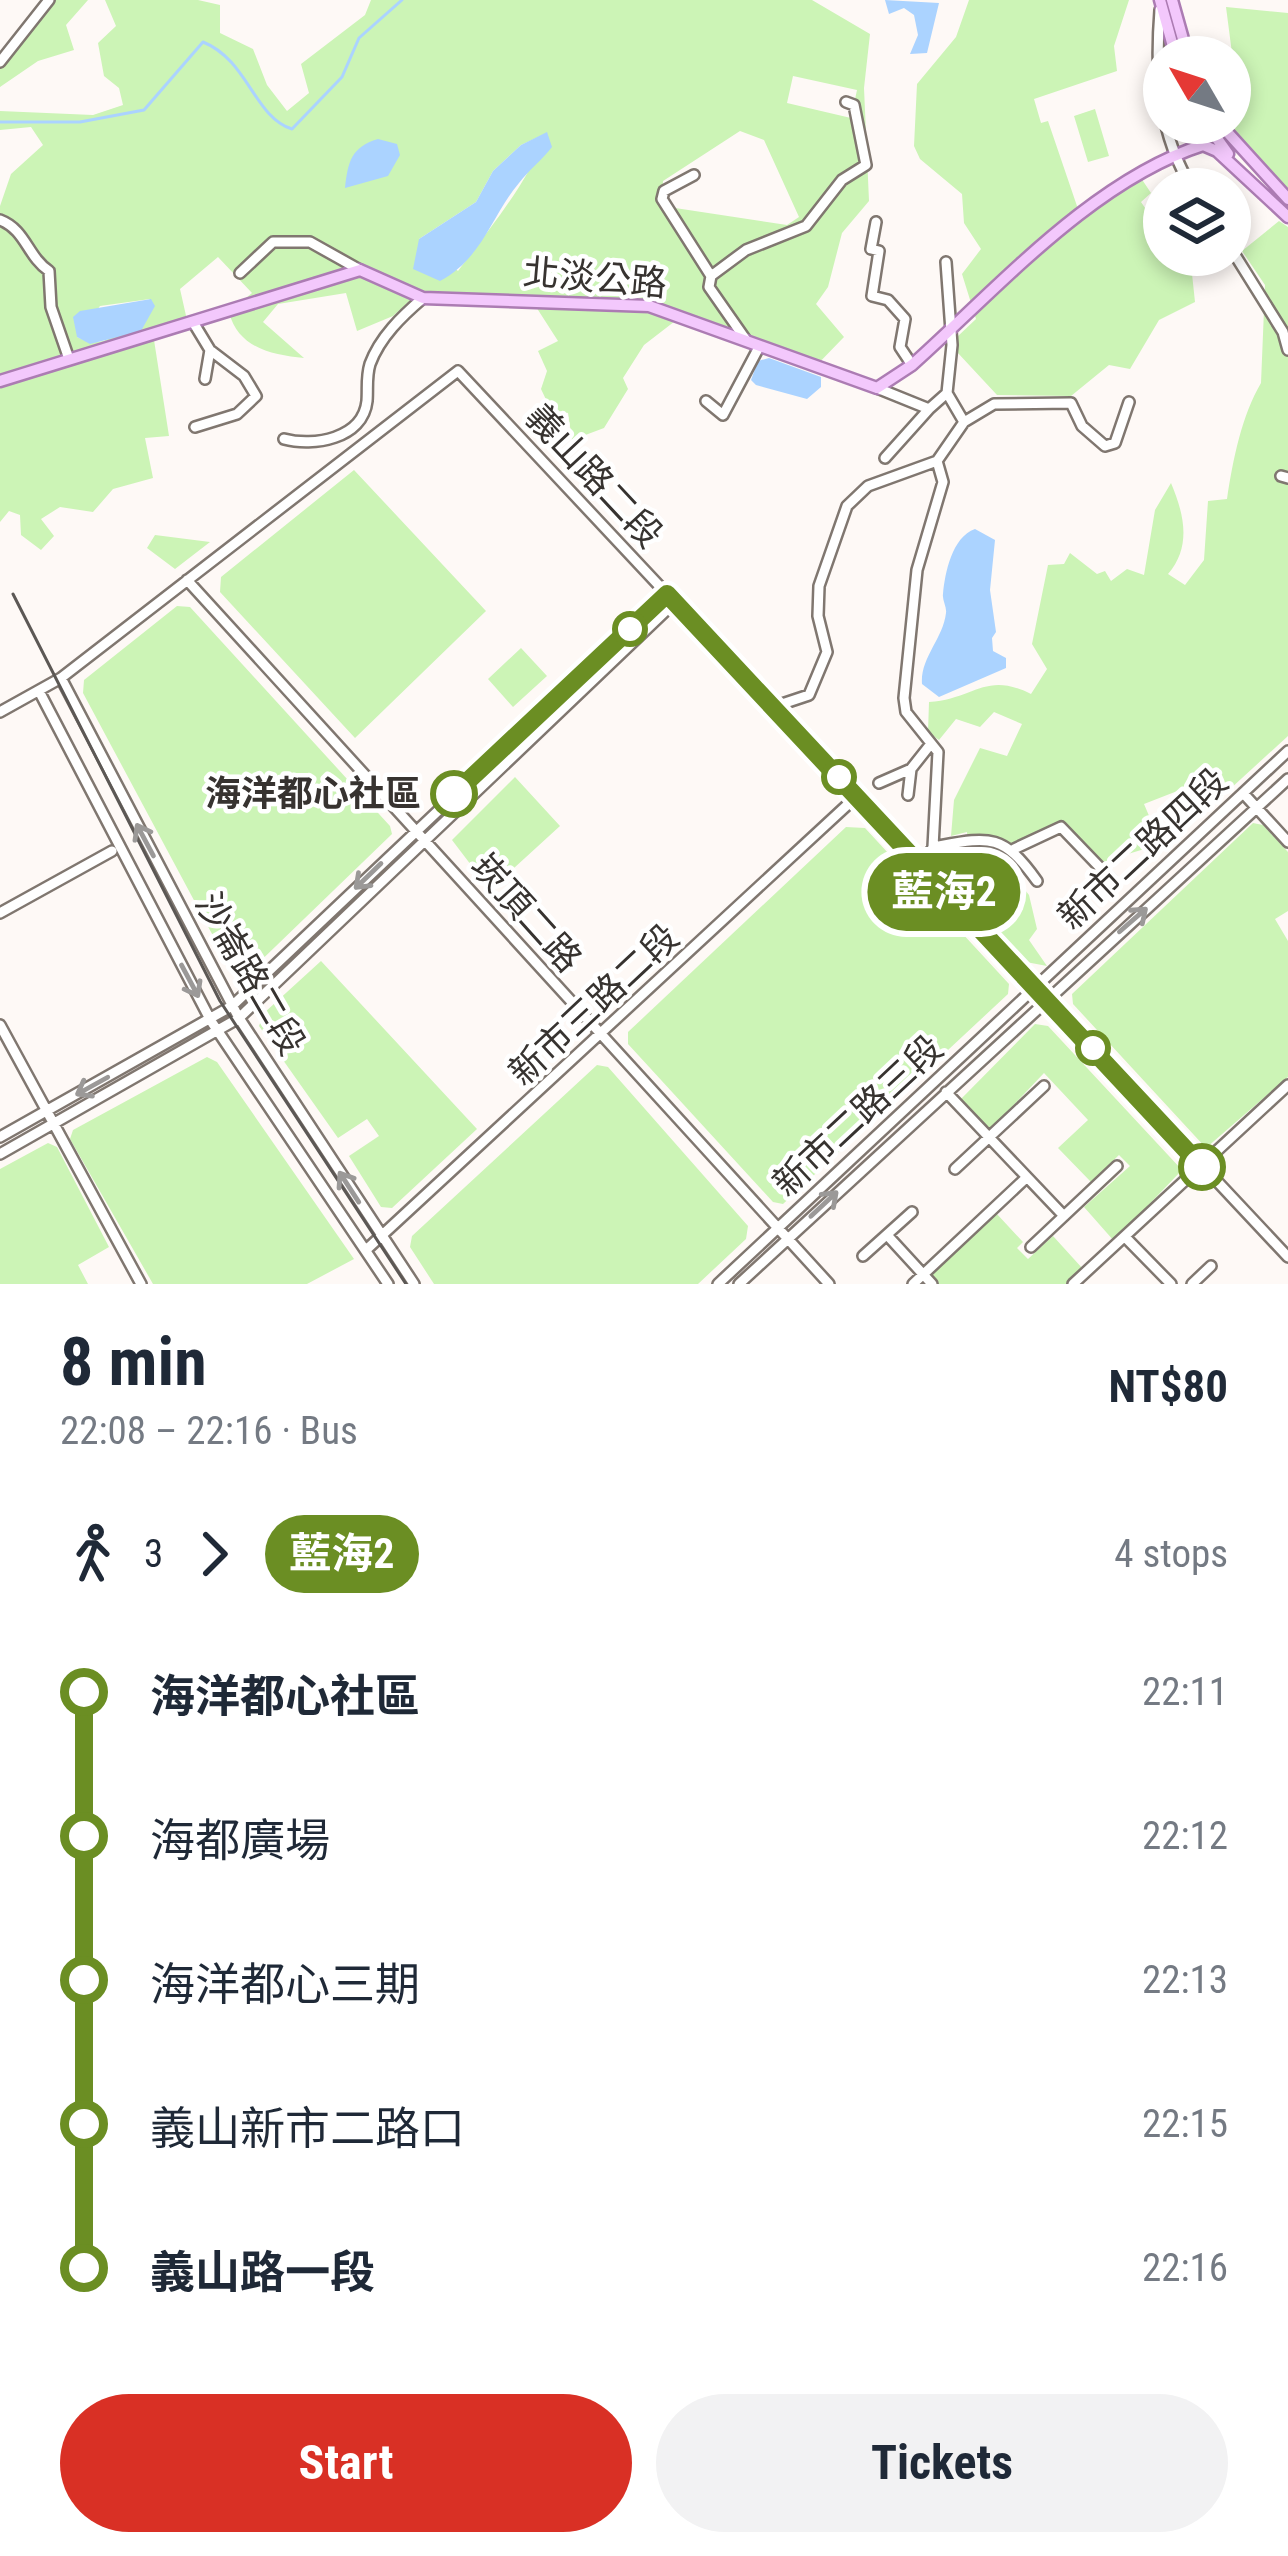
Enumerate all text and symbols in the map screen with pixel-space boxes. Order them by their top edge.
north arrow [1143,36,1251,144]
map controls [1143,36,1251,276]
button: layers [1143,168,1251,276]
street label: 北淡公路 [521,251,669,305]
street label: 義山路二段 [517,396,671,556]
unlabelled marker [614,613,646,645]
street label: 新市二路四段 [1050,760,1236,938]
unlabelled marker [823,761,855,793]
marker: 海洋都心社區 [432,772,476,816]
place label: 海洋都心社區 [205,773,421,815]
one-way arrow [133,823,156,858]
street label: 崁頂二路 [462,845,590,981]
line badge: 藍海2 [875,853,1013,931]
one-way arrow [354,861,384,889]
text: 藍海2 [891,867,997,916]
street label: 沙崙路二段 [187,886,313,1062]
one-way arrow [1117,906,1148,934]
street label: 新市三路二段 [501,916,687,1094]
one-way arrow [179,962,202,997]
street label: 新市二路三段 [765,1027,951,1205]
unlabelled marker [1077,1032,1109,1064]
one-way arrow [76,1075,111,1098]
unlabelled marker [1180,1145,1224,1189]
one-way arrow [337,1170,362,1204]
one-way arrow [809,1191,839,1219]
text: 8 min [60,1324,207,1401]
text: NT$80 [1108,1360,1228,1413]
text: 22:08 – 22:16 · Bus [60,1408,358,1454]
icon: walk [60,1521,126,1587]
icon: forward [181,1521,247,1587]
text: 藍海2 [289,1529,395,1578]
text: 3 [144,1531,163,1577]
text: 4 stops [1114,1531,1228,1577]
text: 22:11 [1142,1669,1228,1715]
text: 海洋都心社區 [150,1670,420,1723]
text: 22:12 [1142,1813,1228,1859]
text: 海都廣場 [150,1814,330,1867]
text: 22:13 [1142,1957,1228,2003]
text: 海洋都心三期 [150,1958,420,2011]
text: 22:15 [1142,2101,1228,2147]
text: 義山新市二路口 [150,2102,465,2155]
text: 22:16 [1142,2245,1228,2291]
text: 義山路一段 [150,2246,375,2299]
button: Start [60,2394,632,2532]
button: Tickets [656,2394,1228,2532]

